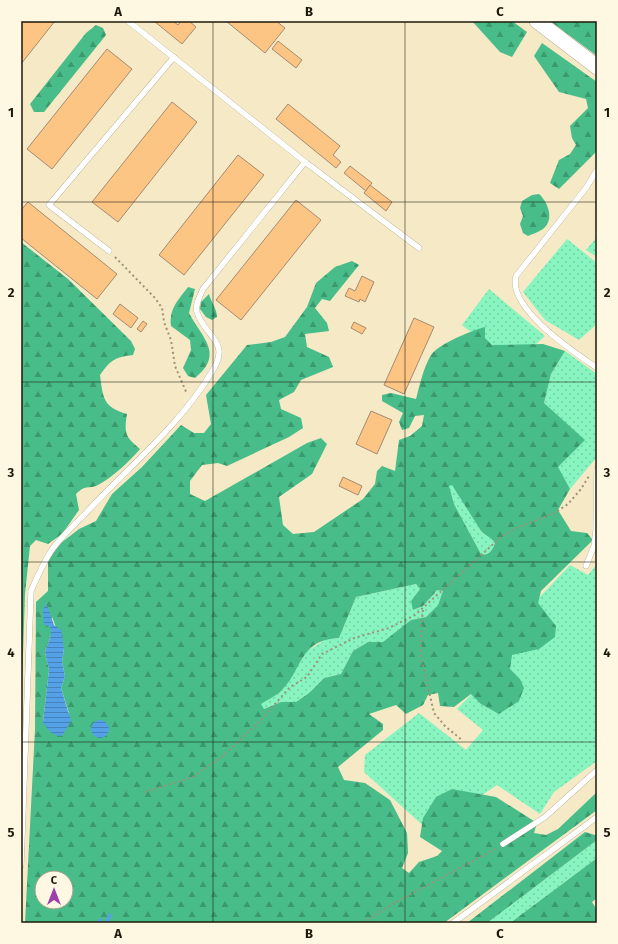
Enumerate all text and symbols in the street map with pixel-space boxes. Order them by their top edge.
text: A [113,4,122,19]
text: B [305,4,313,19]
text: C [496,4,504,19]
text: 1 [8,105,14,120]
text: 1 [604,105,610,120]
text: 2 [8,285,15,300]
text: 2 [604,285,611,300]
text: 3 [7,465,15,480]
text: 3 [603,465,611,480]
text: 4 [7,645,15,660]
text: 4 [603,645,611,660]
text: 5 [8,825,15,840]
text: 5 [604,825,611,840]
north arrow [34,870,74,910]
text: С [51,874,58,887]
text: A [113,926,122,941]
text: B [305,926,313,941]
text: C [496,926,504,941]

